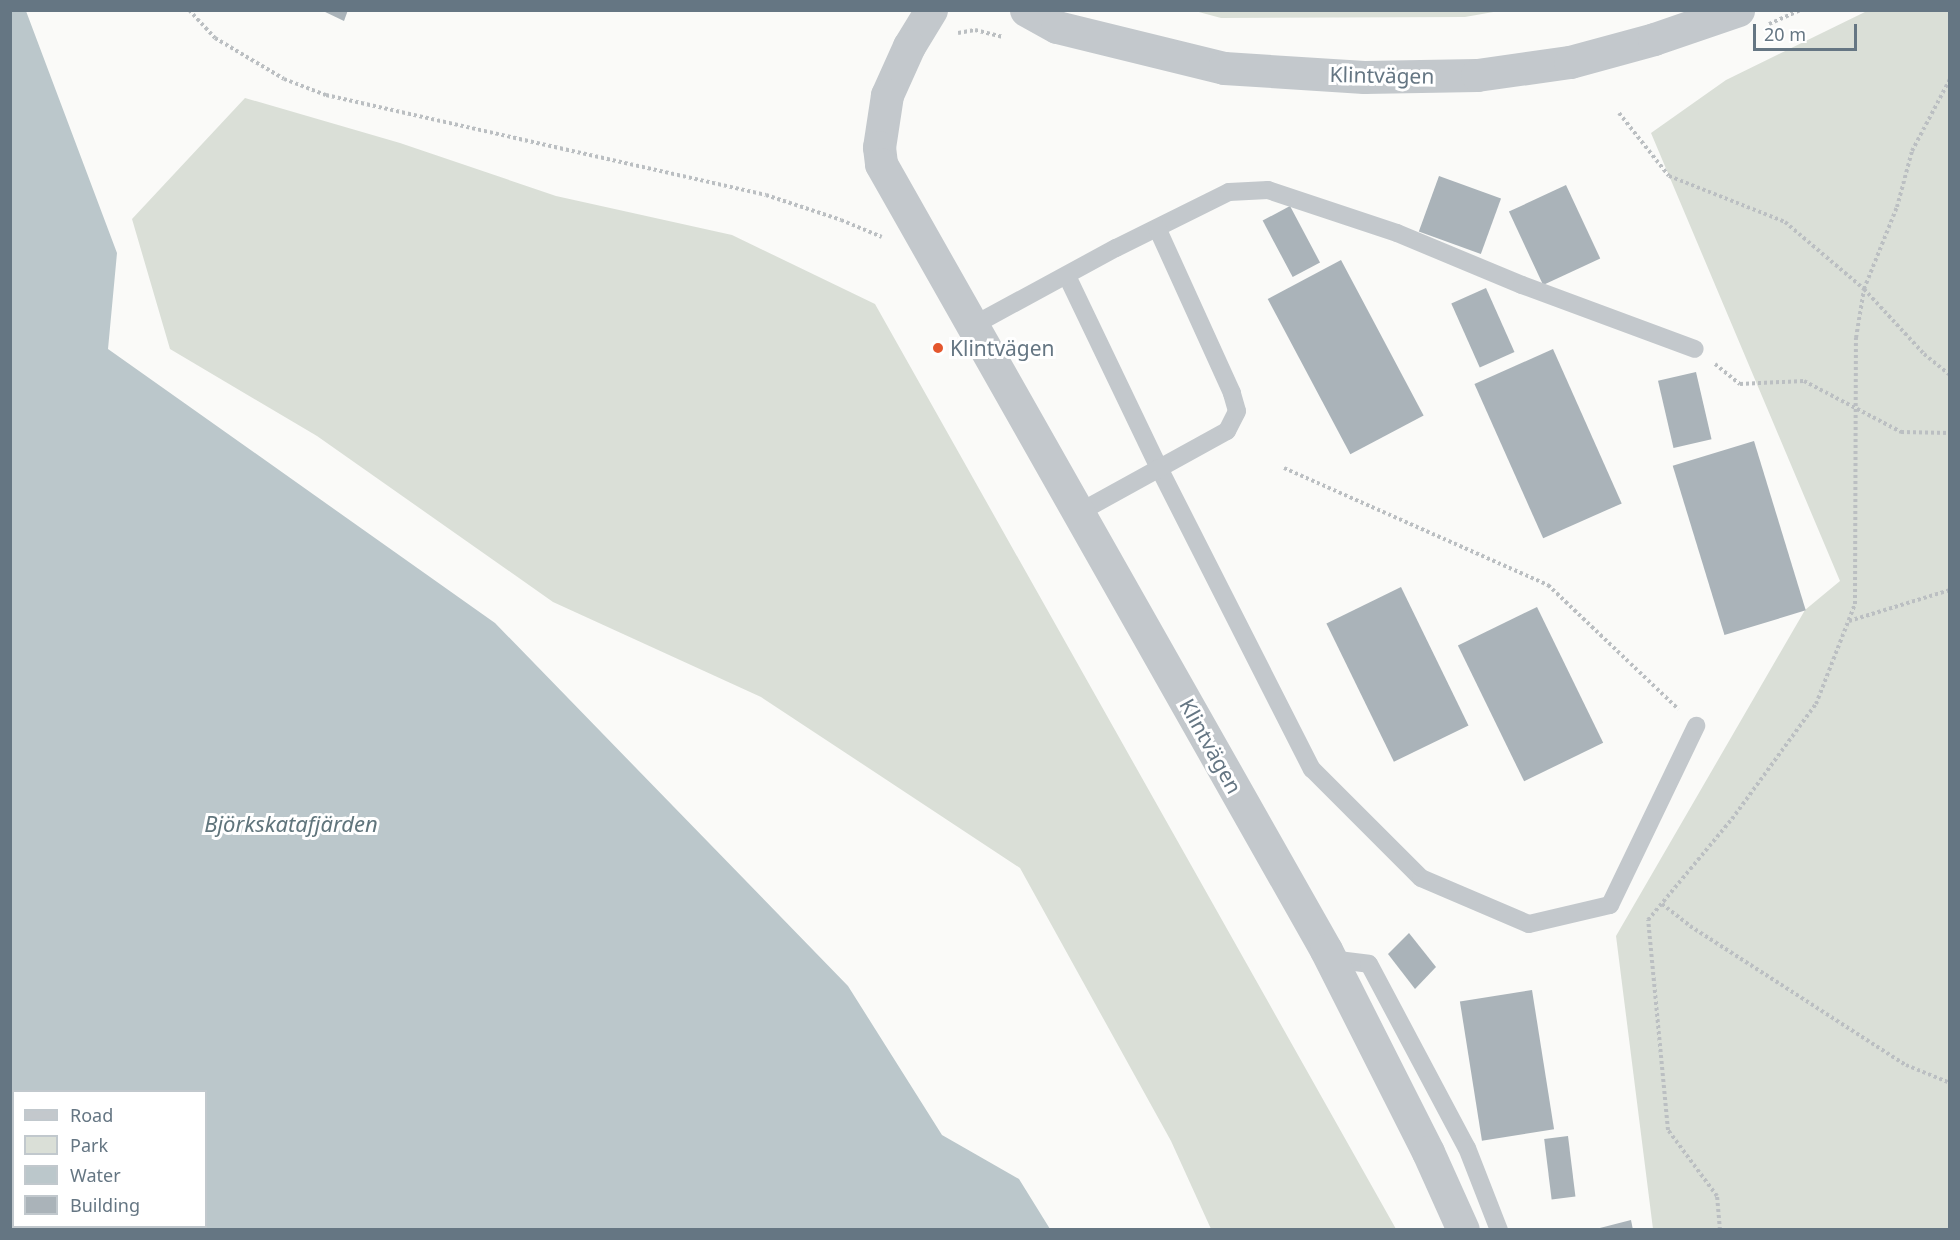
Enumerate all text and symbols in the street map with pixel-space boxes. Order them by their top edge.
scale bar [1756,12,1860,50]
text: 20 m [1764,22,1806,46]
street label: Klintvägen [1329,61,1435,89]
place label: Klintvägen [950,335,1055,361]
marker: Klintvägen [931,341,945,355]
street label: Klintvägen [1175,694,1247,798]
water label: Björkskatafjärden [204,811,378,837]
legend [12,1090,207,1228]
text: Road [70,1103,113,1127]
text: Park [70,1133,108,1157]
text: Water [70,1163,121,1187]
text: Building [70,1193,140,1217]

